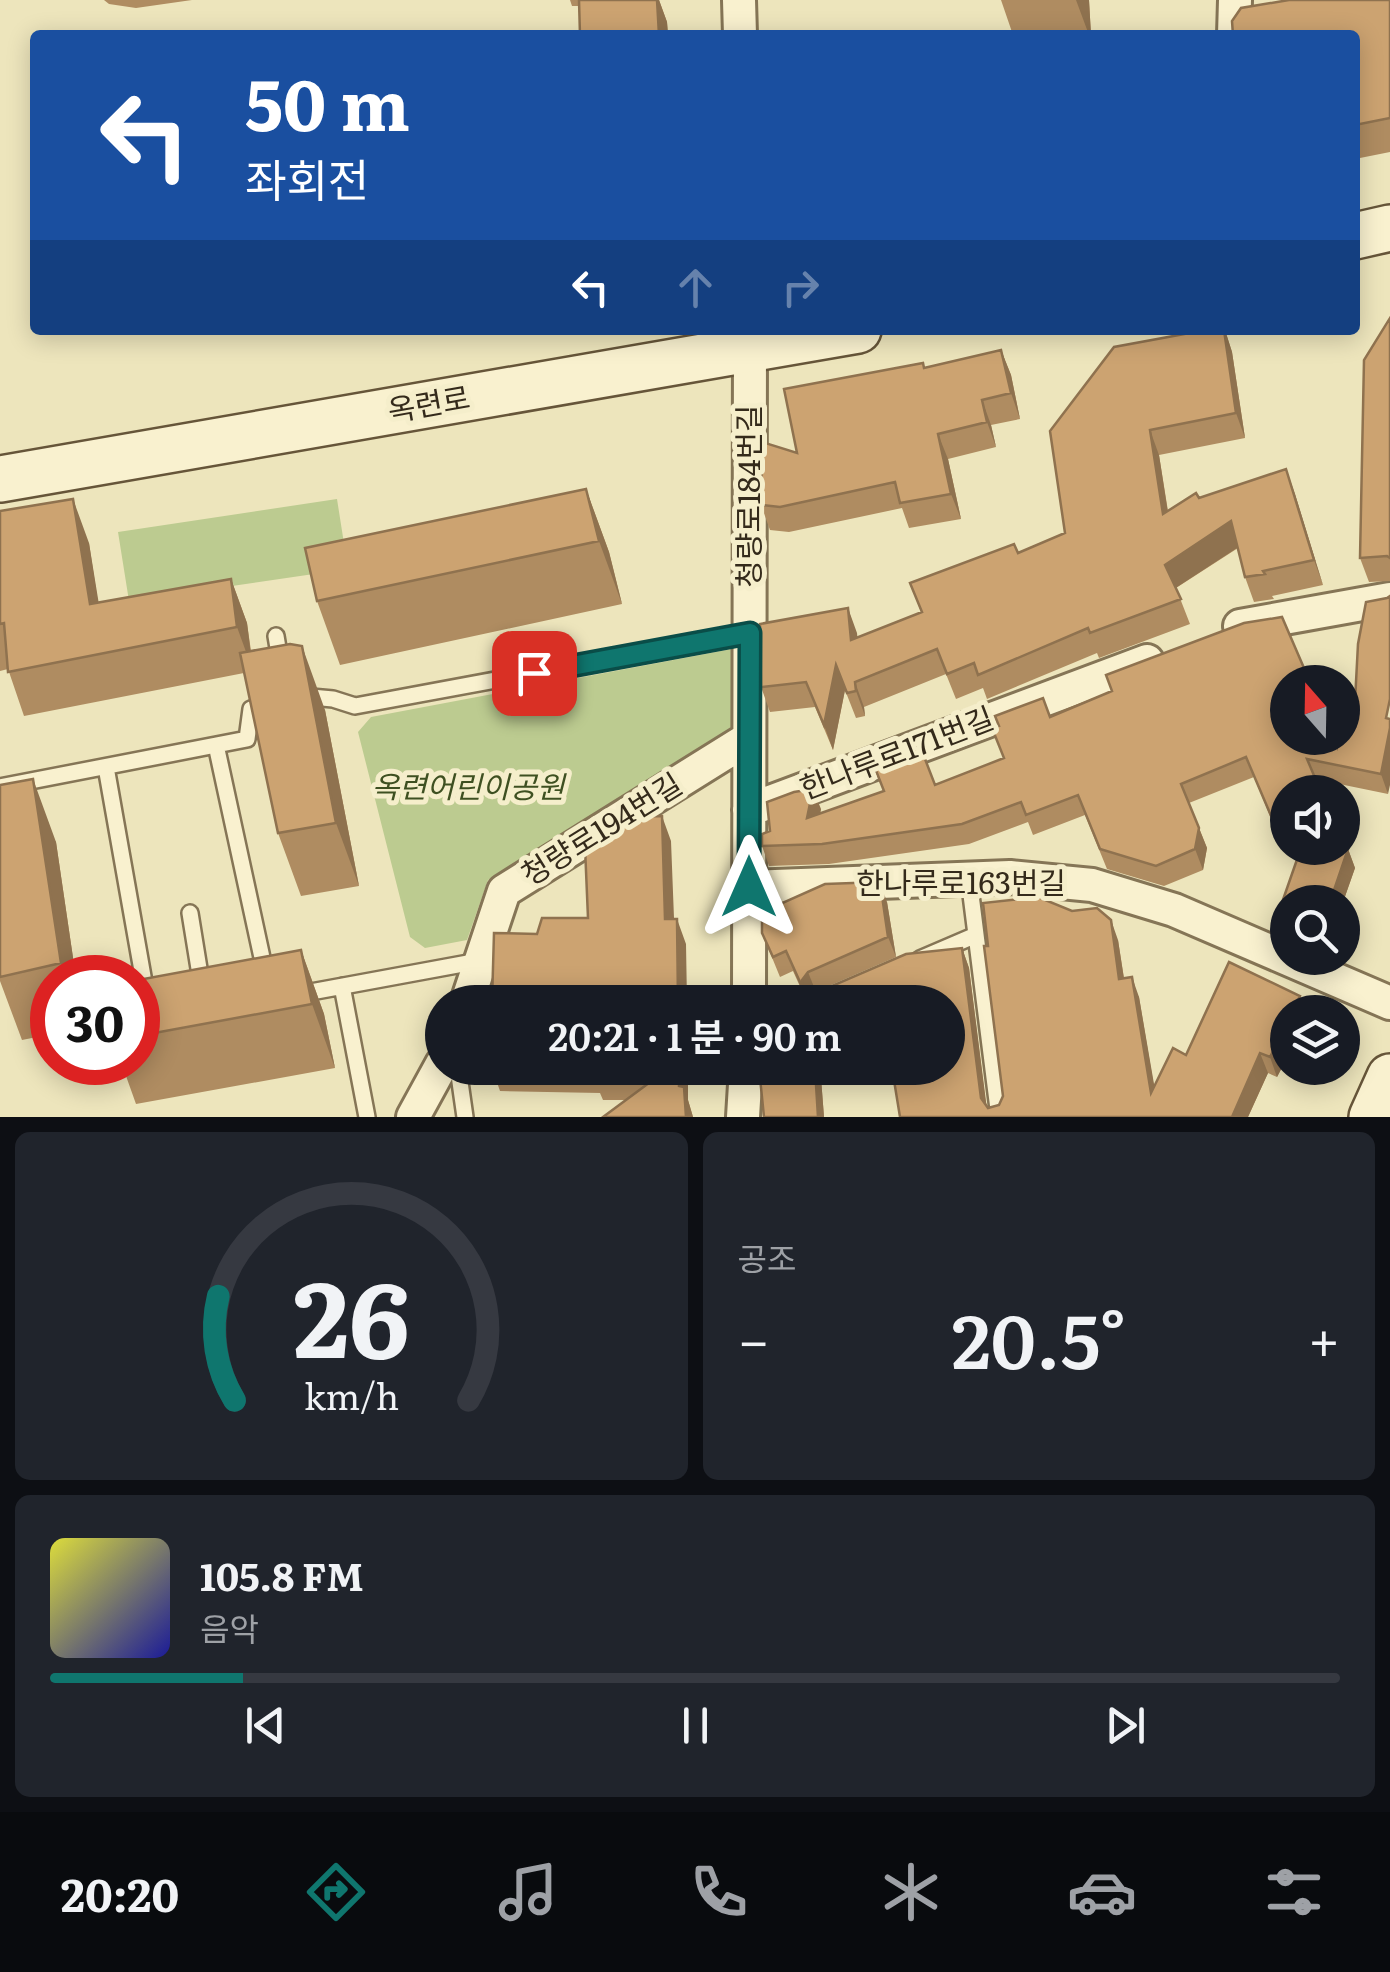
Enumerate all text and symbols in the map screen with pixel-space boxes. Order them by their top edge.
text: 50 m [245,49,410,153]
icon: left [80,70,210,200]
text: 좌회전 [245,144,369,211]
icon: left [563,260,618,315]
icon: ahead [668,260,723,315]
icon: right [773,260,828,315]
street label: 옥련로 [384,373,473,431]
street label: 청량로184번길 [725,404,769,588]
pin [492,631,577,716]
icon: arrive [507,646,562,701]
north arrow [1270,665,1360,755]
map controls [1270,665,1360,1085]
street label: 한나루로171번길 [793,694,999,808]
street label: 청량로194번길 [511,760,689,894]
park label: 옥련어린이공원 [371,763,567,807]
button: sound [1270,775,1360,865]
position arrow [697,835,801,939]
street label: 한나루로163번길 [856,859,1066,903]
button: search [1270,885,1360,975]
speed limit sign: 30 [30,955,160,1085]
button: layers [1270,995,1360,1085]
text: 20:21 · 1 분 · 90 m [548,1006,842,1063]
text: 공조 [738,1233,796,1281]
text: 26 [293,1236,410,1390]
text: 20.5° [951,1281,1126,1392]
text: − [738,1296,770,1378]
text: + [1308,1296,1340,1378]
text: km/h [304,1368,399,1421]
text: 105.8 FM [200,1546,364,1603]
text: 음악 [200,1603,259,1651]
icon: previous [238,1698,293,1753]
icon: pause [668,1698,723,1753]
icon: next [1098,1698,1153,1753]
icon: directions [301,1857,371,1927]
icon: music [493,1857,563,1927]
icon: phone [684,1857,754,1927]
icon: climate [876,1857,946,1927]
icon: car [1067,1857,1137,1927]
icon: filters [1259,1857,1329,1927]
text: 20:20 [61,1859,179,1926]

